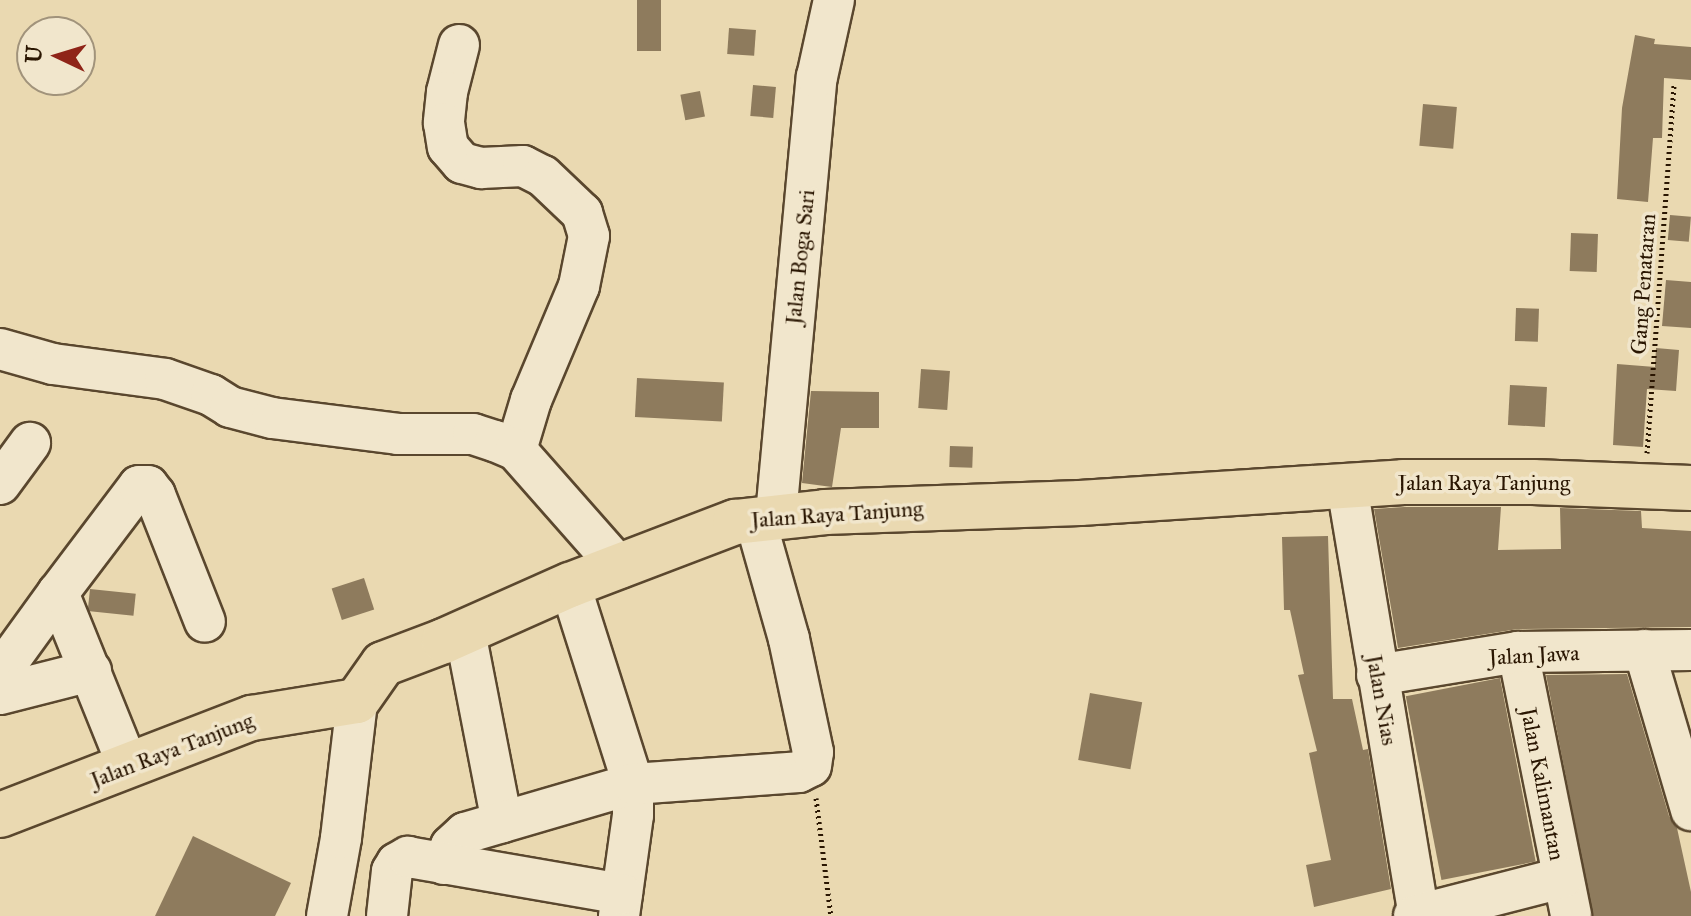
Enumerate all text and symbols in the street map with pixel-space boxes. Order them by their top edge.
north arrow [16,16,96,96]
text: U [19,45,48,64]
street label: Jalan Boga Sari [780,188,820,326]
street label: Gang Penataran [1625,213,1661,355]
street label: Jalan Raya Tanjung [1398,470,1570,496]
street label: Jalan Raya Tanjung [750,495,924,533]
street label: Jalan Jawa [1488,639,1580,671]
street label: Jalan Nias [1361,653,1403,747]
street label: Jalan Kalimantan [1515,705,1571,863]
street label: Jalan Raya Tanjung [87,707,257,793]

